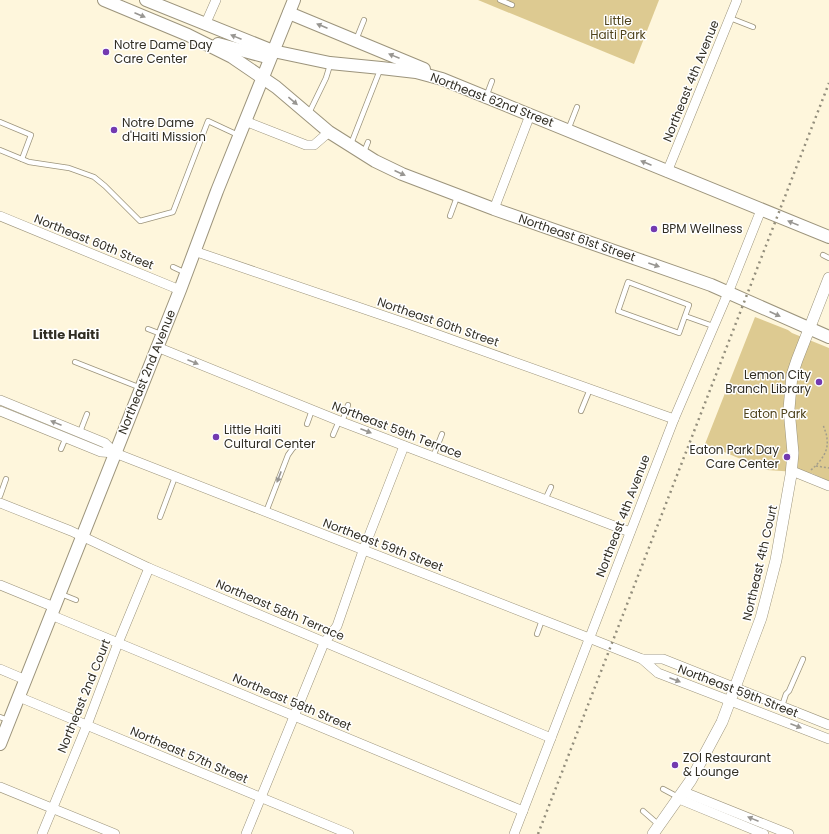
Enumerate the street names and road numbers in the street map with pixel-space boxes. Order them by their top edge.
street label: Northeast 4th Avenue [658,17,723,144]
street label: Northeast 62nd Street [428,68,556,131]
street label: Northeast 60th Street [32,210,157,273]
street label: Northeast 61st Street [516,210,638,266]
street label: Northeast 60th Street [375,293,501,350]
street label: Northeast 2nd Avenue [114,307,179,437]
street label: Northeast 59th Terrace [330,397,465,462]
street label: Northeast 4th Avenue [591,452,654,579]
street label: Northeast 4th Court [738,503,781,622]
street label: Northeast 59th Street [321,514,446,575]
street label: Northeast 58th Terrace [213,575,347,644]
street label: Northeast 2nd Court [53,636,114,755]
street label: Northeast 59th Street [676,660,801,721]
street label: Northeast 58th Street [230,669,354,734]
street label: Northeast 57th Street [128,722,251,787]

